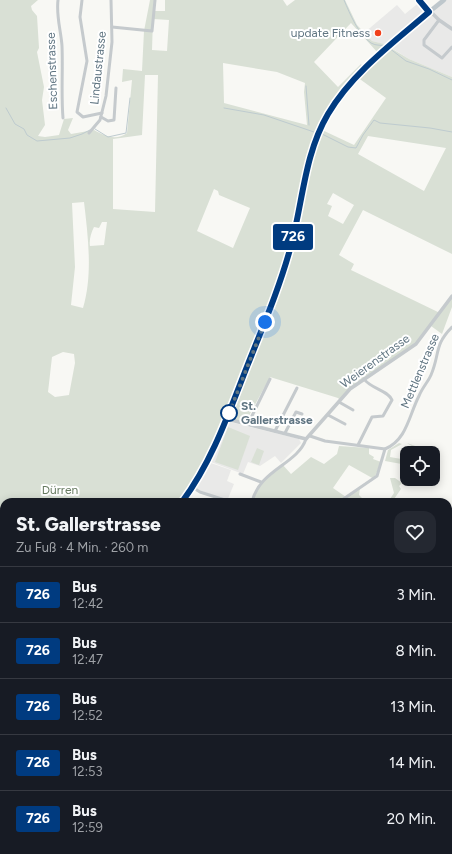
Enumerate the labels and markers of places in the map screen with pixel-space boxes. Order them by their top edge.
place label: update Fitness [291,26,370,40]
marker: update Fitness [373,28,383,38]
place label: St. Gallerstrasse [241,399,313,427]
marker: St. Gallerstrasse [220,404,238,422]

